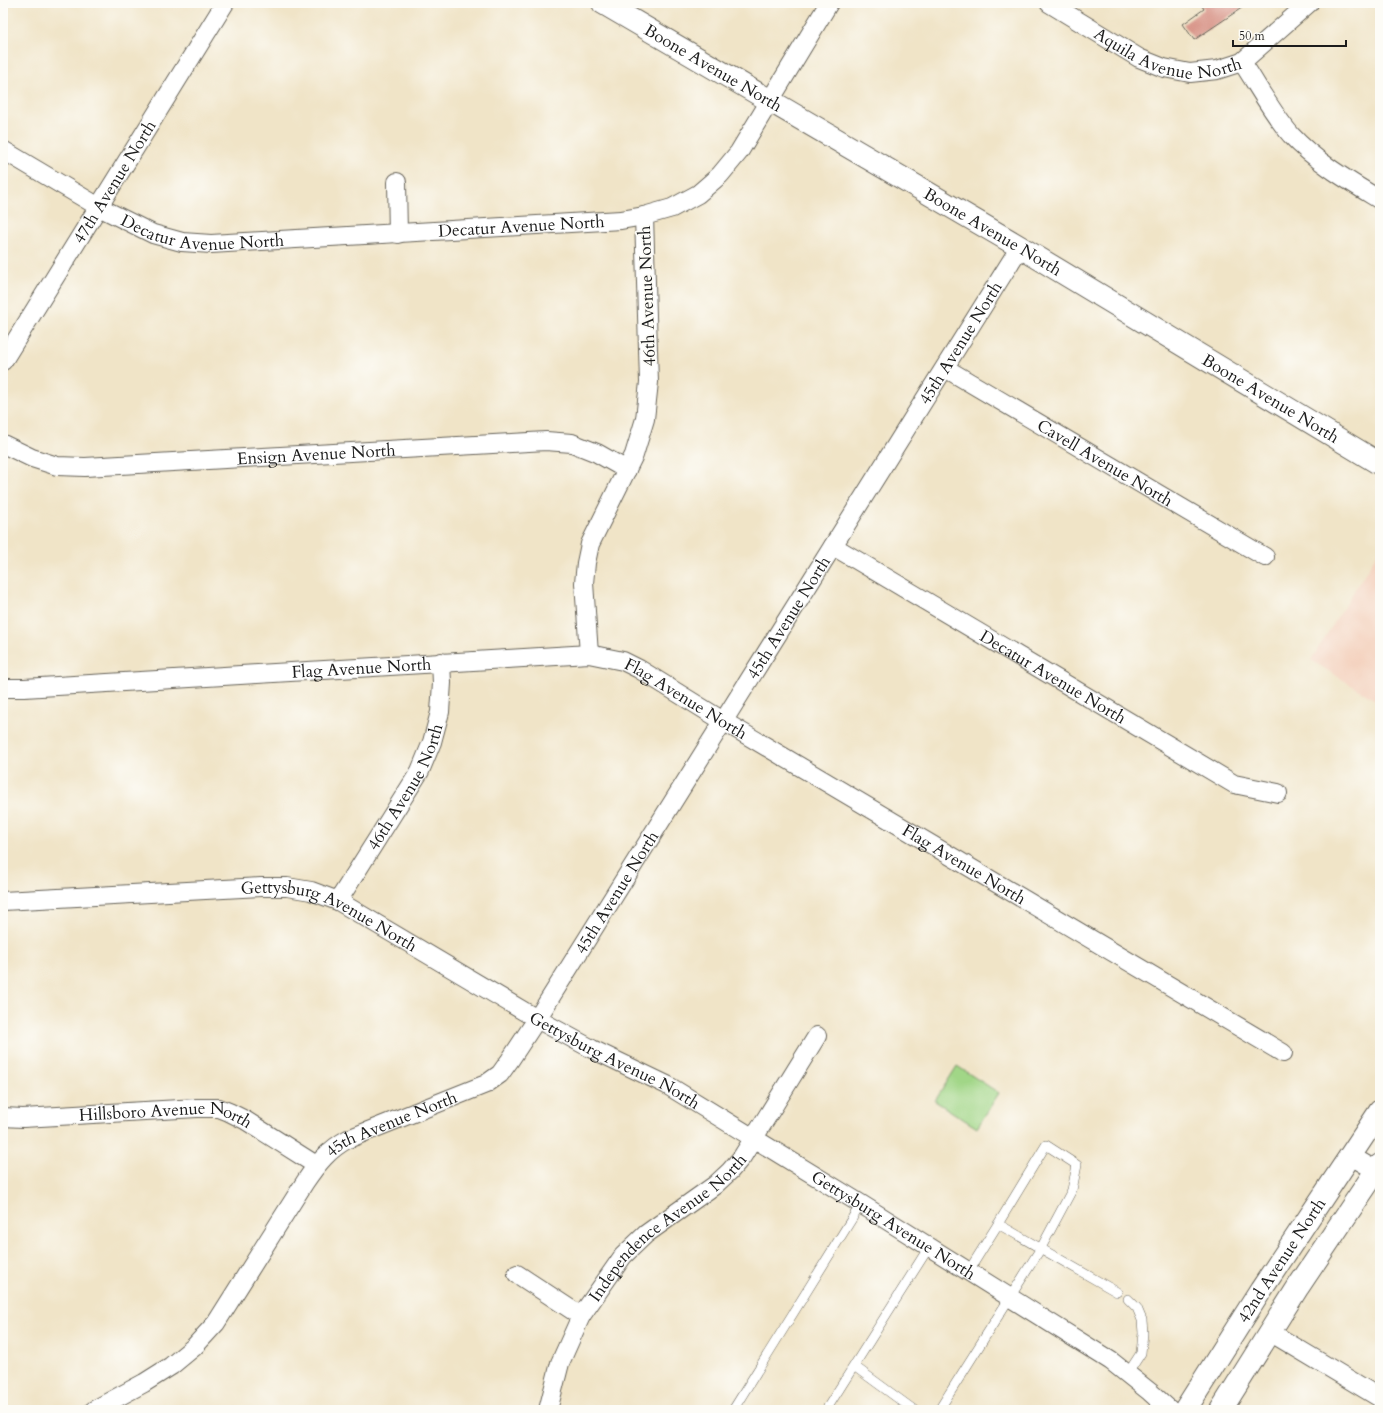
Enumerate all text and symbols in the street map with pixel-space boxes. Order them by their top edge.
street label: Boone Avenue North [640,18,787,117]
street label: Aquila Avenue North [1090,22,1245,85]
scale bar [1233,22,1346,48]
text: 50 m [1239,28,1266,44]
street label: 47th Avenue North [67,115,162,248]
street label: Boone Avenue North [920,182,1067,281]
street label: Decatur Avenue North [117,208,285,256]
street label: Decatur Avenue North [437,209,606,242]
street label: 46th Avenue North [633,224,661,367]
street label: 45th Avenue North [913,276,1008,409]
street label: Boone Avenue North [1198,348,1344,449]
street label: Cavell Avenue North [1033,413,1178,512]
street label: Ensign Avenue North [236,438,397,470]
street label: 45th Avenue North [741,551,836,683]
street label: Decatur Avenue North [976,624,1131,729]
street label: Flag Avenue North [291,652,433,683]
street label: Flag Avenue North [621,652,752,745]
street label: 46th Avenue North [362,721,448,854]
street label: Flag Avenue North [898,819,1031,910]
street label: 45th Avenue North [569,826,664,958]
street label: Gettysburg Avenue North [240,875,422,957]
street label: Gettysburg Avenue North [525,1006,705,1115]
street label: 45th Avenue North [320,1085,461,1162]
street label: Hillsboro Avenue North [78,1096,258,1134]
street label: Independence Avenue North [583,1148,752,1306]
street label: Gettysburg Avenue North [807,1165,981,1285]
street label: 42nd Avenue North [1232,1193,1331,1327]

